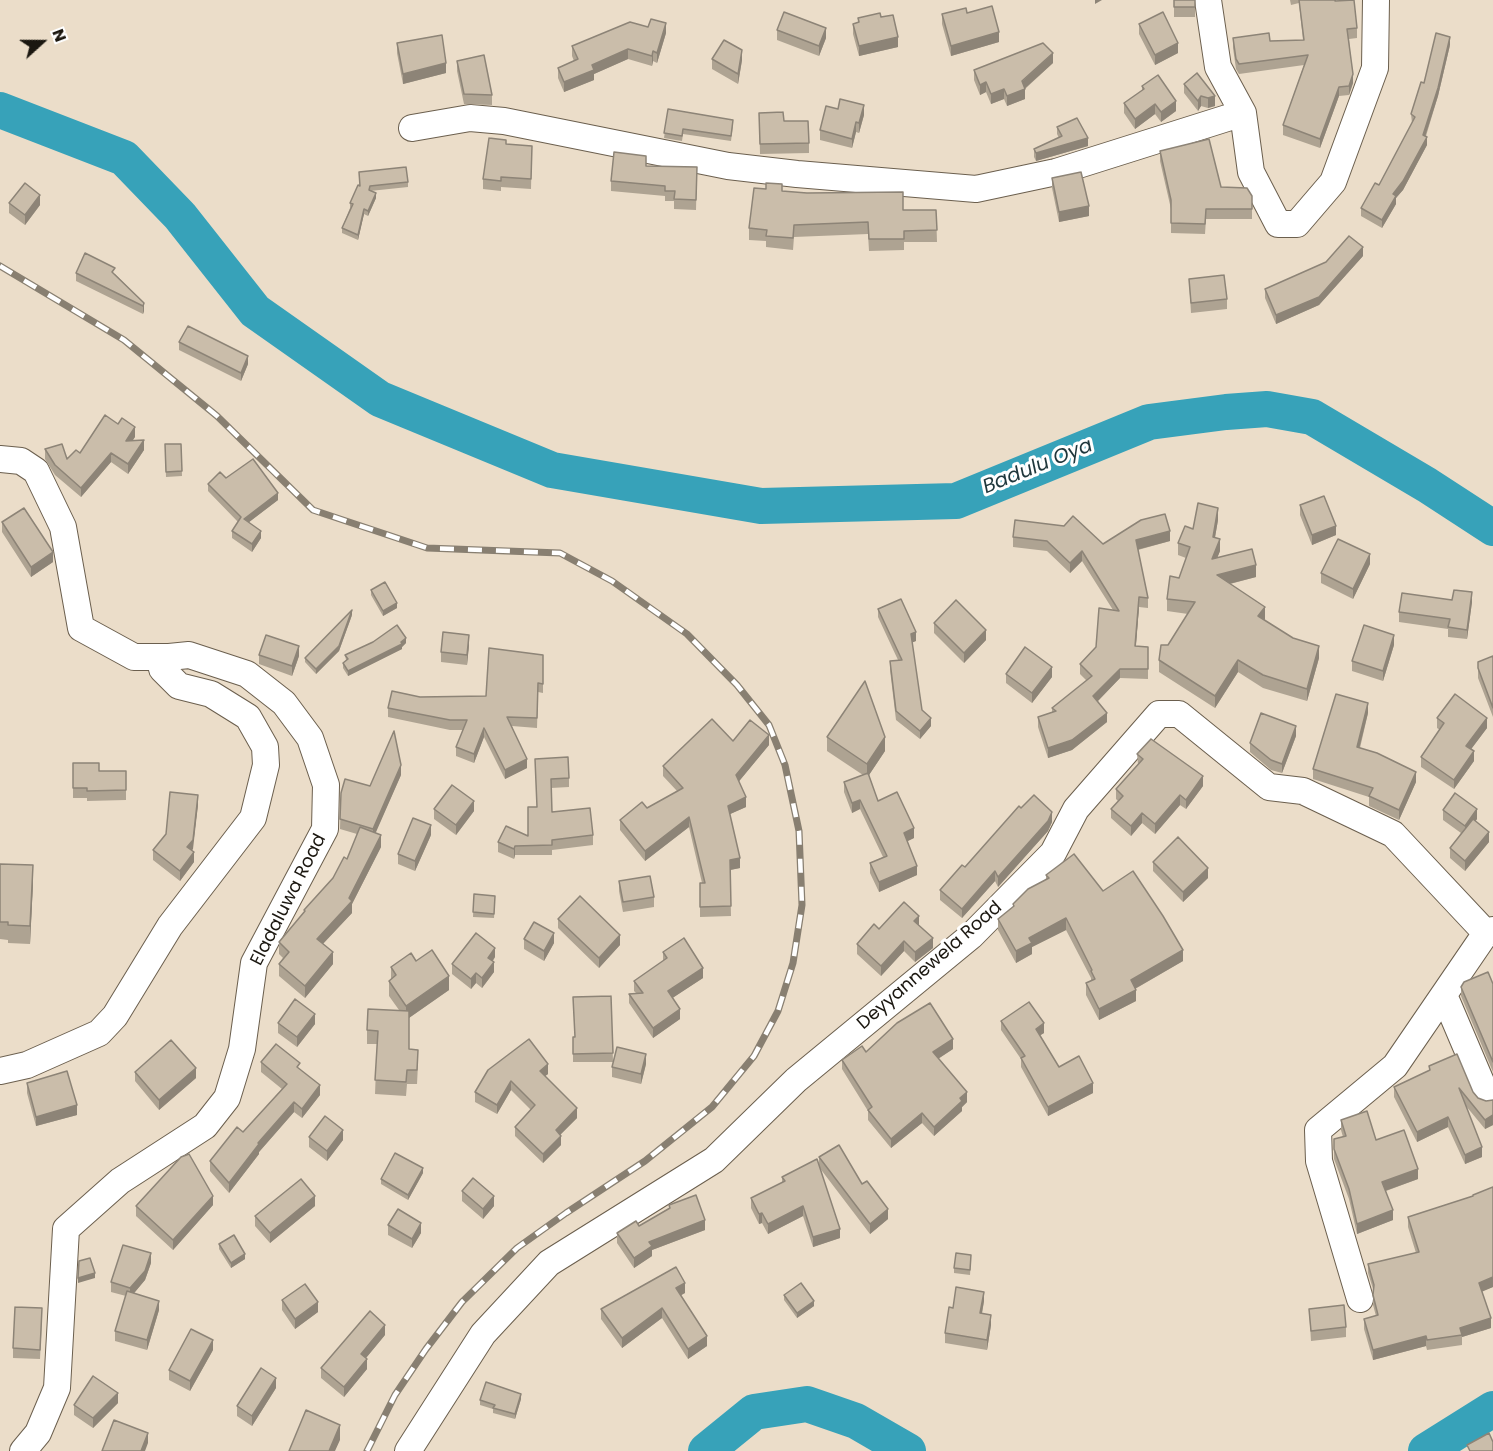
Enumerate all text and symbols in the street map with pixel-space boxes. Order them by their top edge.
north arrow [12,12,72,72]
text: N [46,26,72,45]
water label: Badulu Oya [980,434,1096,500]
street label: Eladaluwa Road [247,831,331,969]
street label: Deyyannewela Road [853,897,1007,1035]

